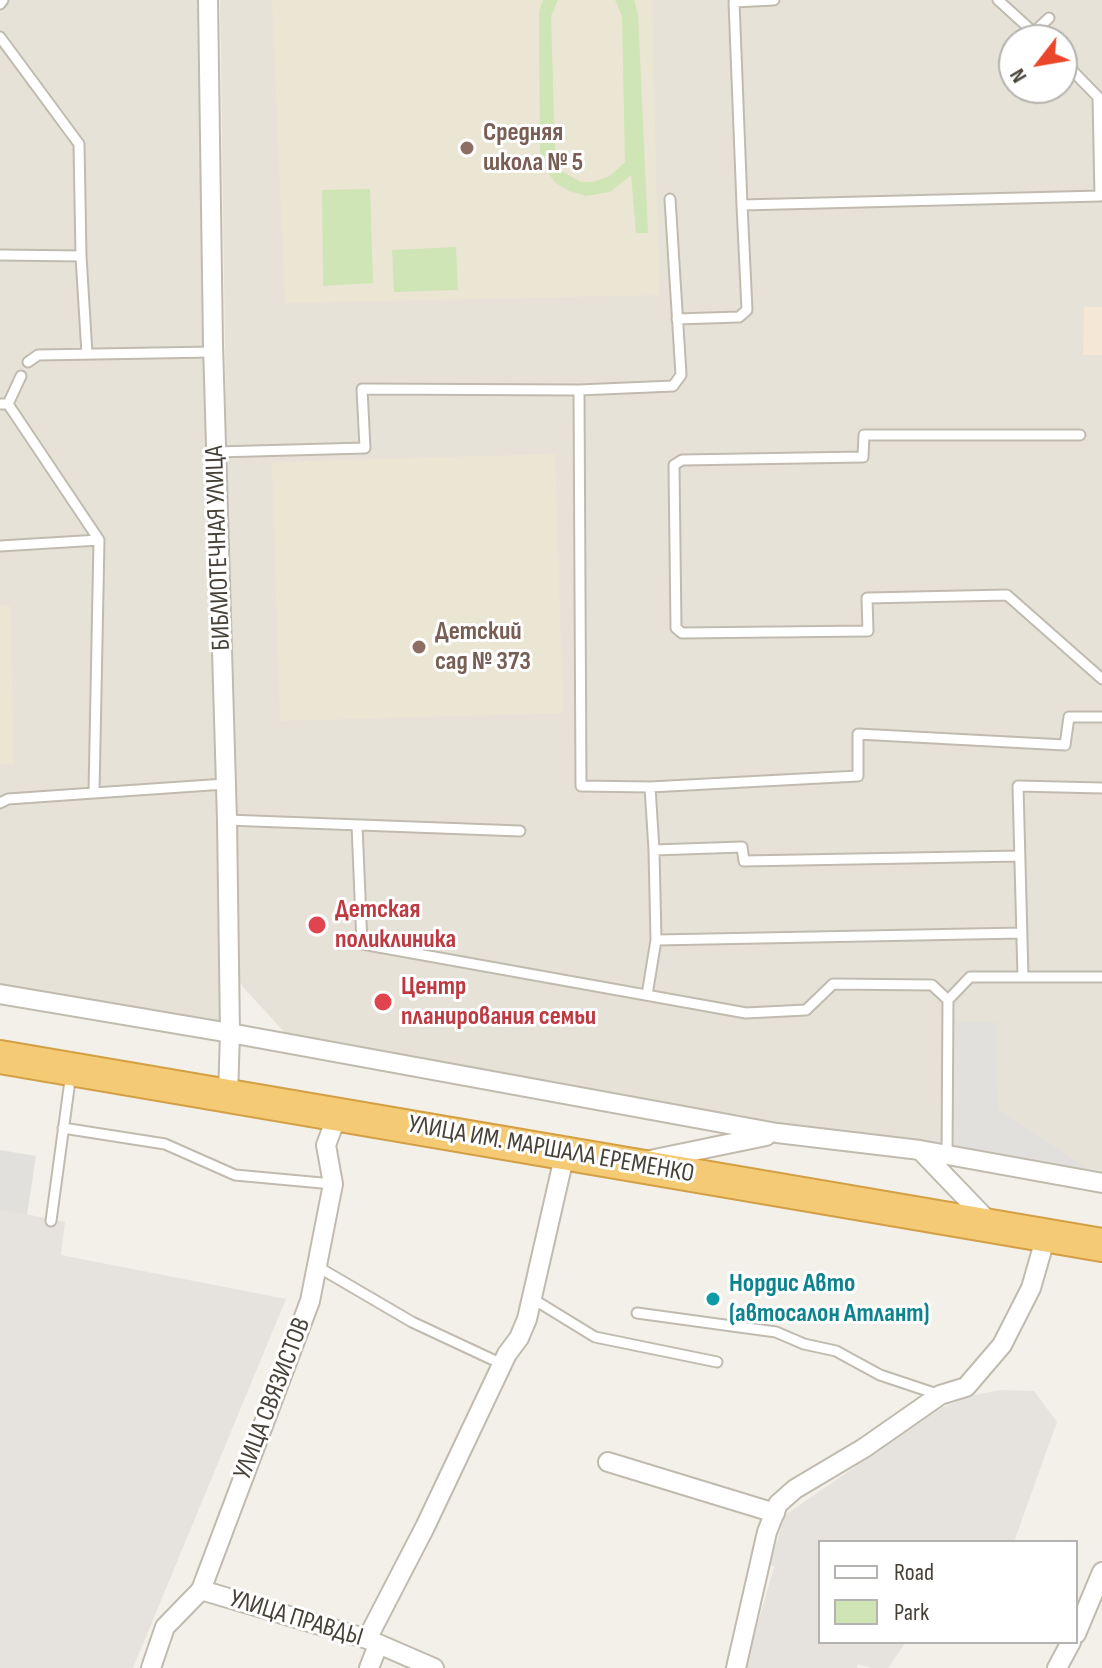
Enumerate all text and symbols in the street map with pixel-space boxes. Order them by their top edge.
north arrow [998,24,1078,104]
text: N [1004,64,1033,88]
place label: Средняя школа № 5 [483,117,583,178]
marker: Средняя школа № 5 [458,139,476,157]
street label: БИБЛИОТЕЧНАЯ УЛИЦА [200,445,238,651]
place label: Детский сад № 373 [435,616,531,678]
marker: Детский сад № 373 [410,638,428,656]
place label: Детская поликлиника [335,894,456,956]
marker: Детская поликлиника [306,914,328,936]
place label: Центр планирования семьи [401,971,596,1032]
marker: Центр планирования семьи [372,991,394,1013]
street label: УЛИЦА ИМ. МАРШАЛА ЕРЕМЕНКО [406,1109,696,1191]
place label: Нордис Авто (автосалон Атлант) [729,1268,930,1330]
marker: Нордис Авто (автосалон Атлант) [704,1290,722,1308]
street label: УЛИЦА СВЯЗИСТОВ [228,1314,318,1484]
legend [818,1540,1078,1644]
text: Road [894,1558,934,1587]
street label: УЛИЦА ПРАВДЫ [225,1584,367,1654]
text: Park [894,1598,929,1627]

